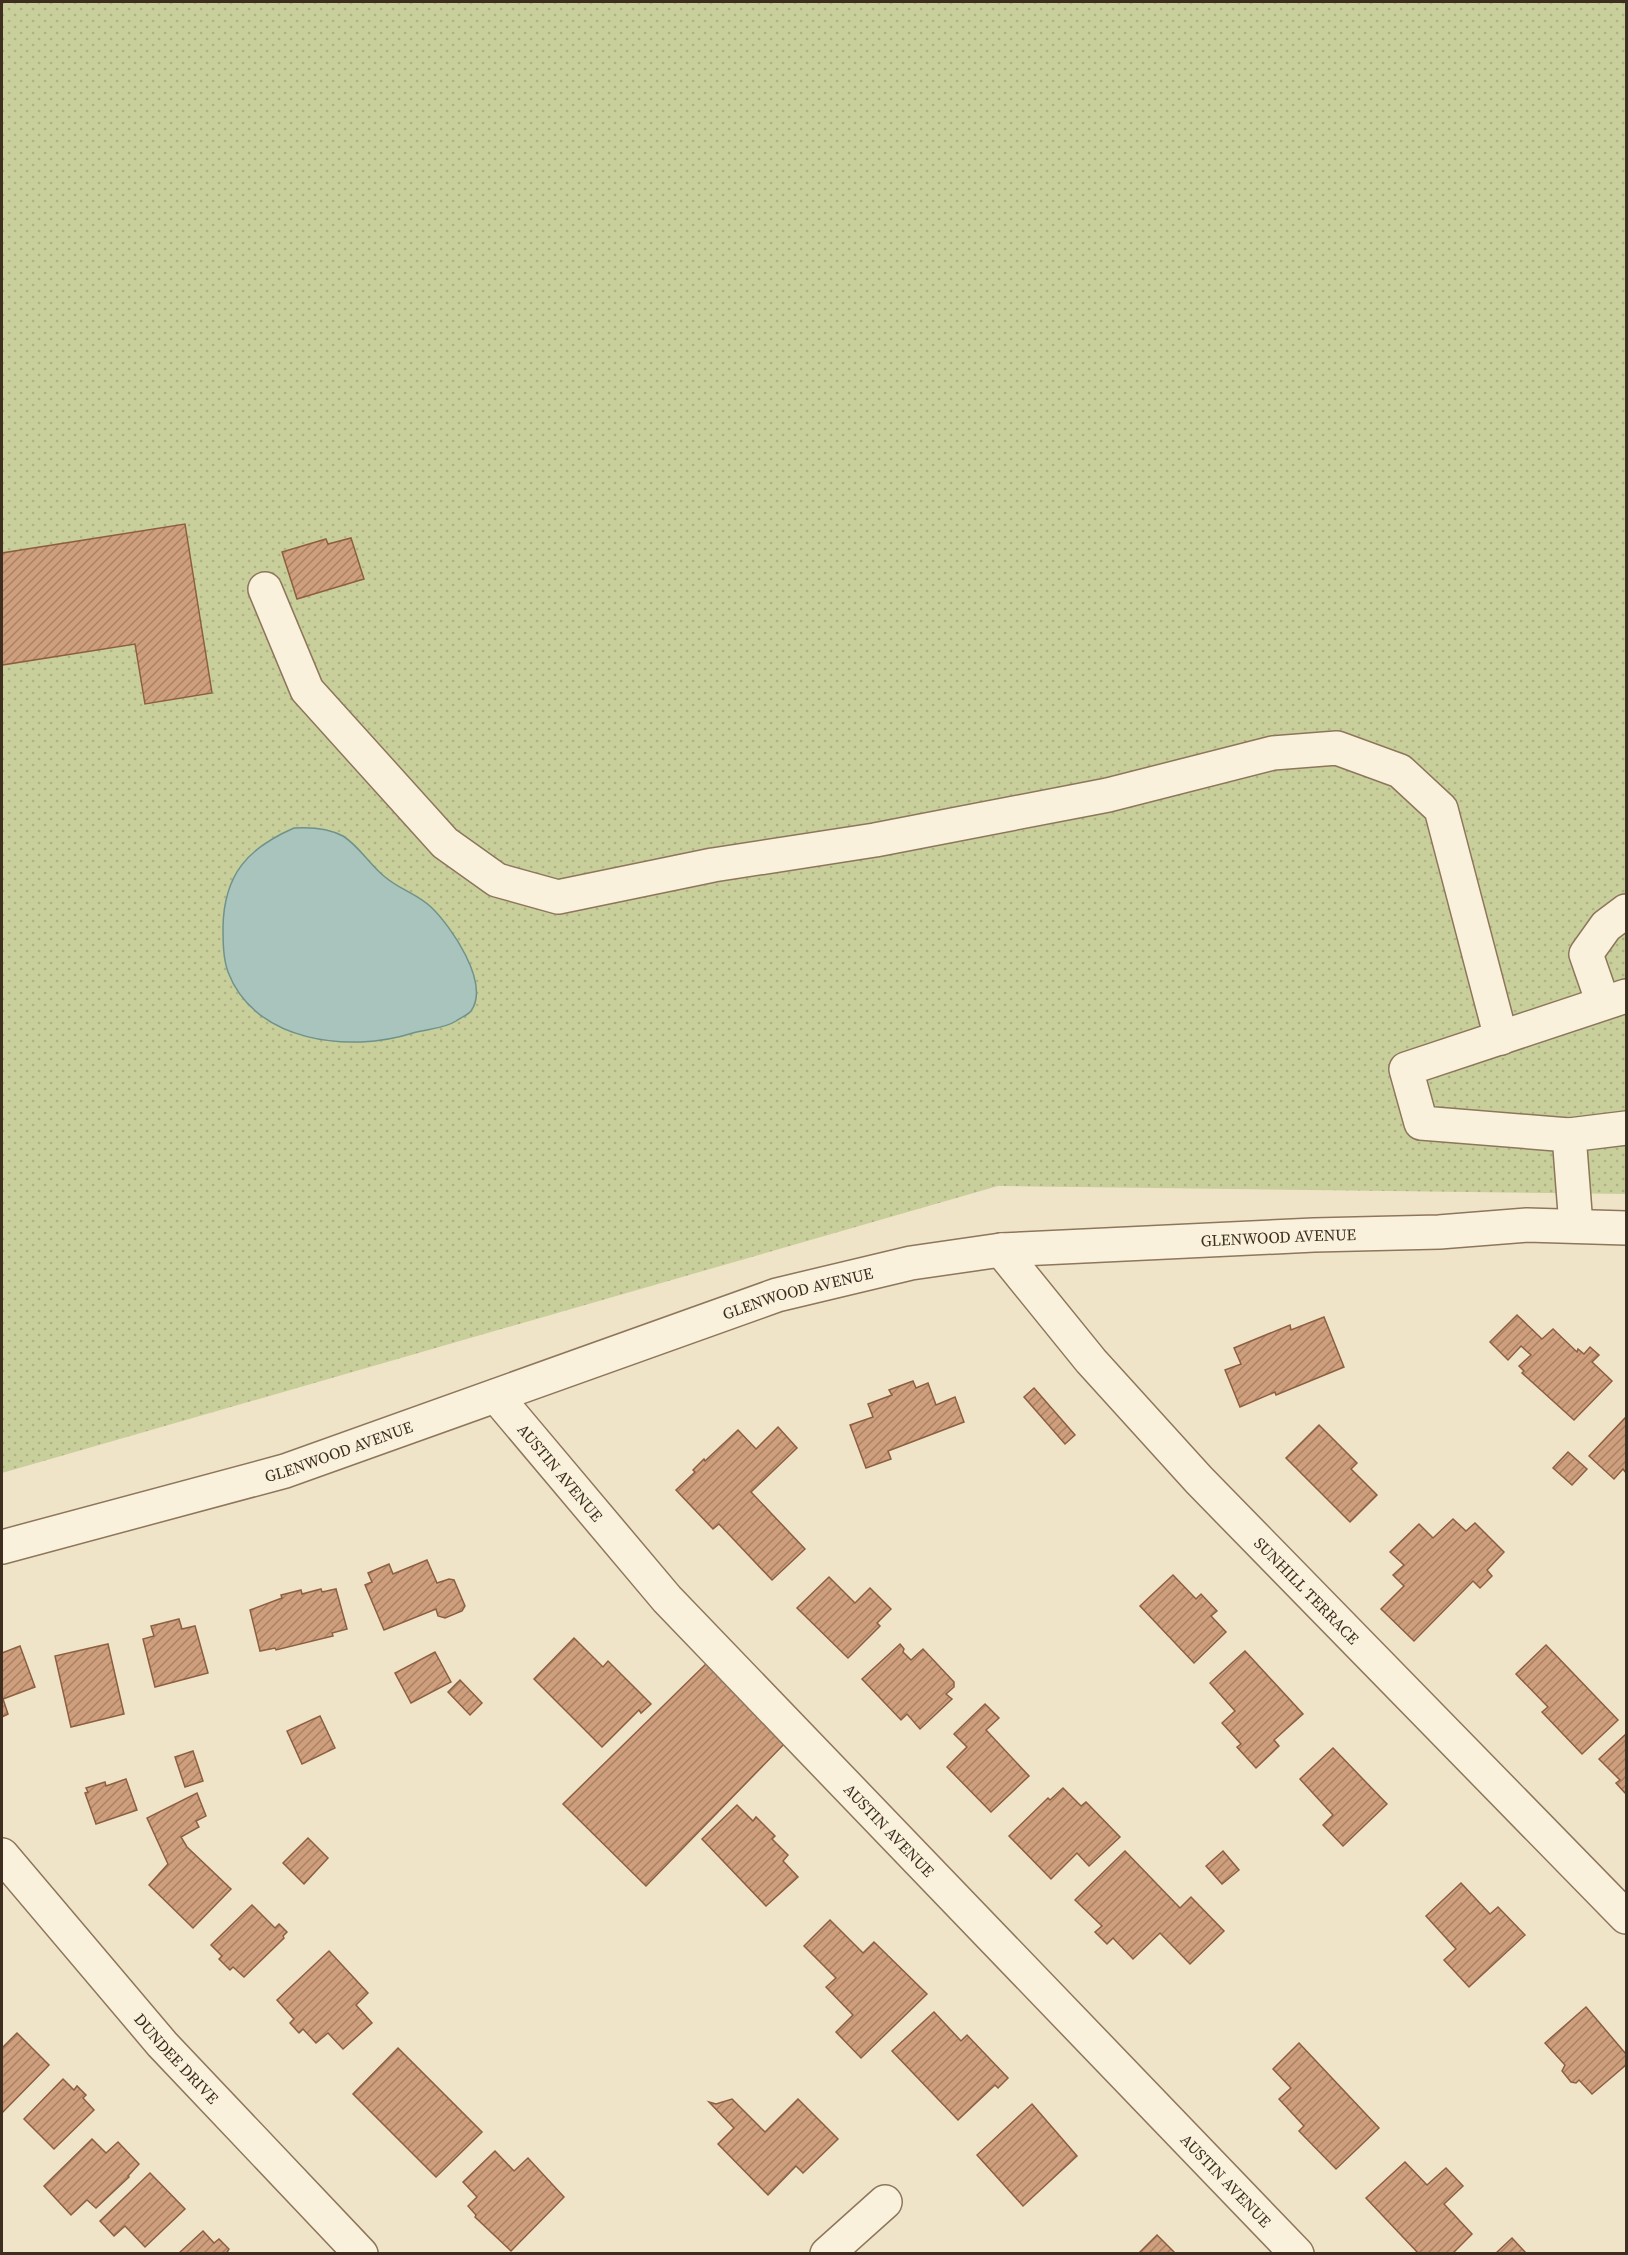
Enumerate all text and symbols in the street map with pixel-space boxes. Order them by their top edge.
street label: GLENWOOD AVENUE [1200,1223,1357,1251]
street label: GLENWOOD AVENUE [719,1261,875,1325]
street label: GLENWOOD AVENUE [262,1415,416,1487]
street label: AUSTIN AVENUE [513,1419,608,1526]
street label: SUNHILL TERRACE [1250,1532,1365,1649]
street label: AUSTIN AVENUE [839,1779,940,1882]
street label: DUNDEE DRIVE [129,2008,224,2109]
street label: AUSTIN AVENUE [1176,2129,1277,2232]

